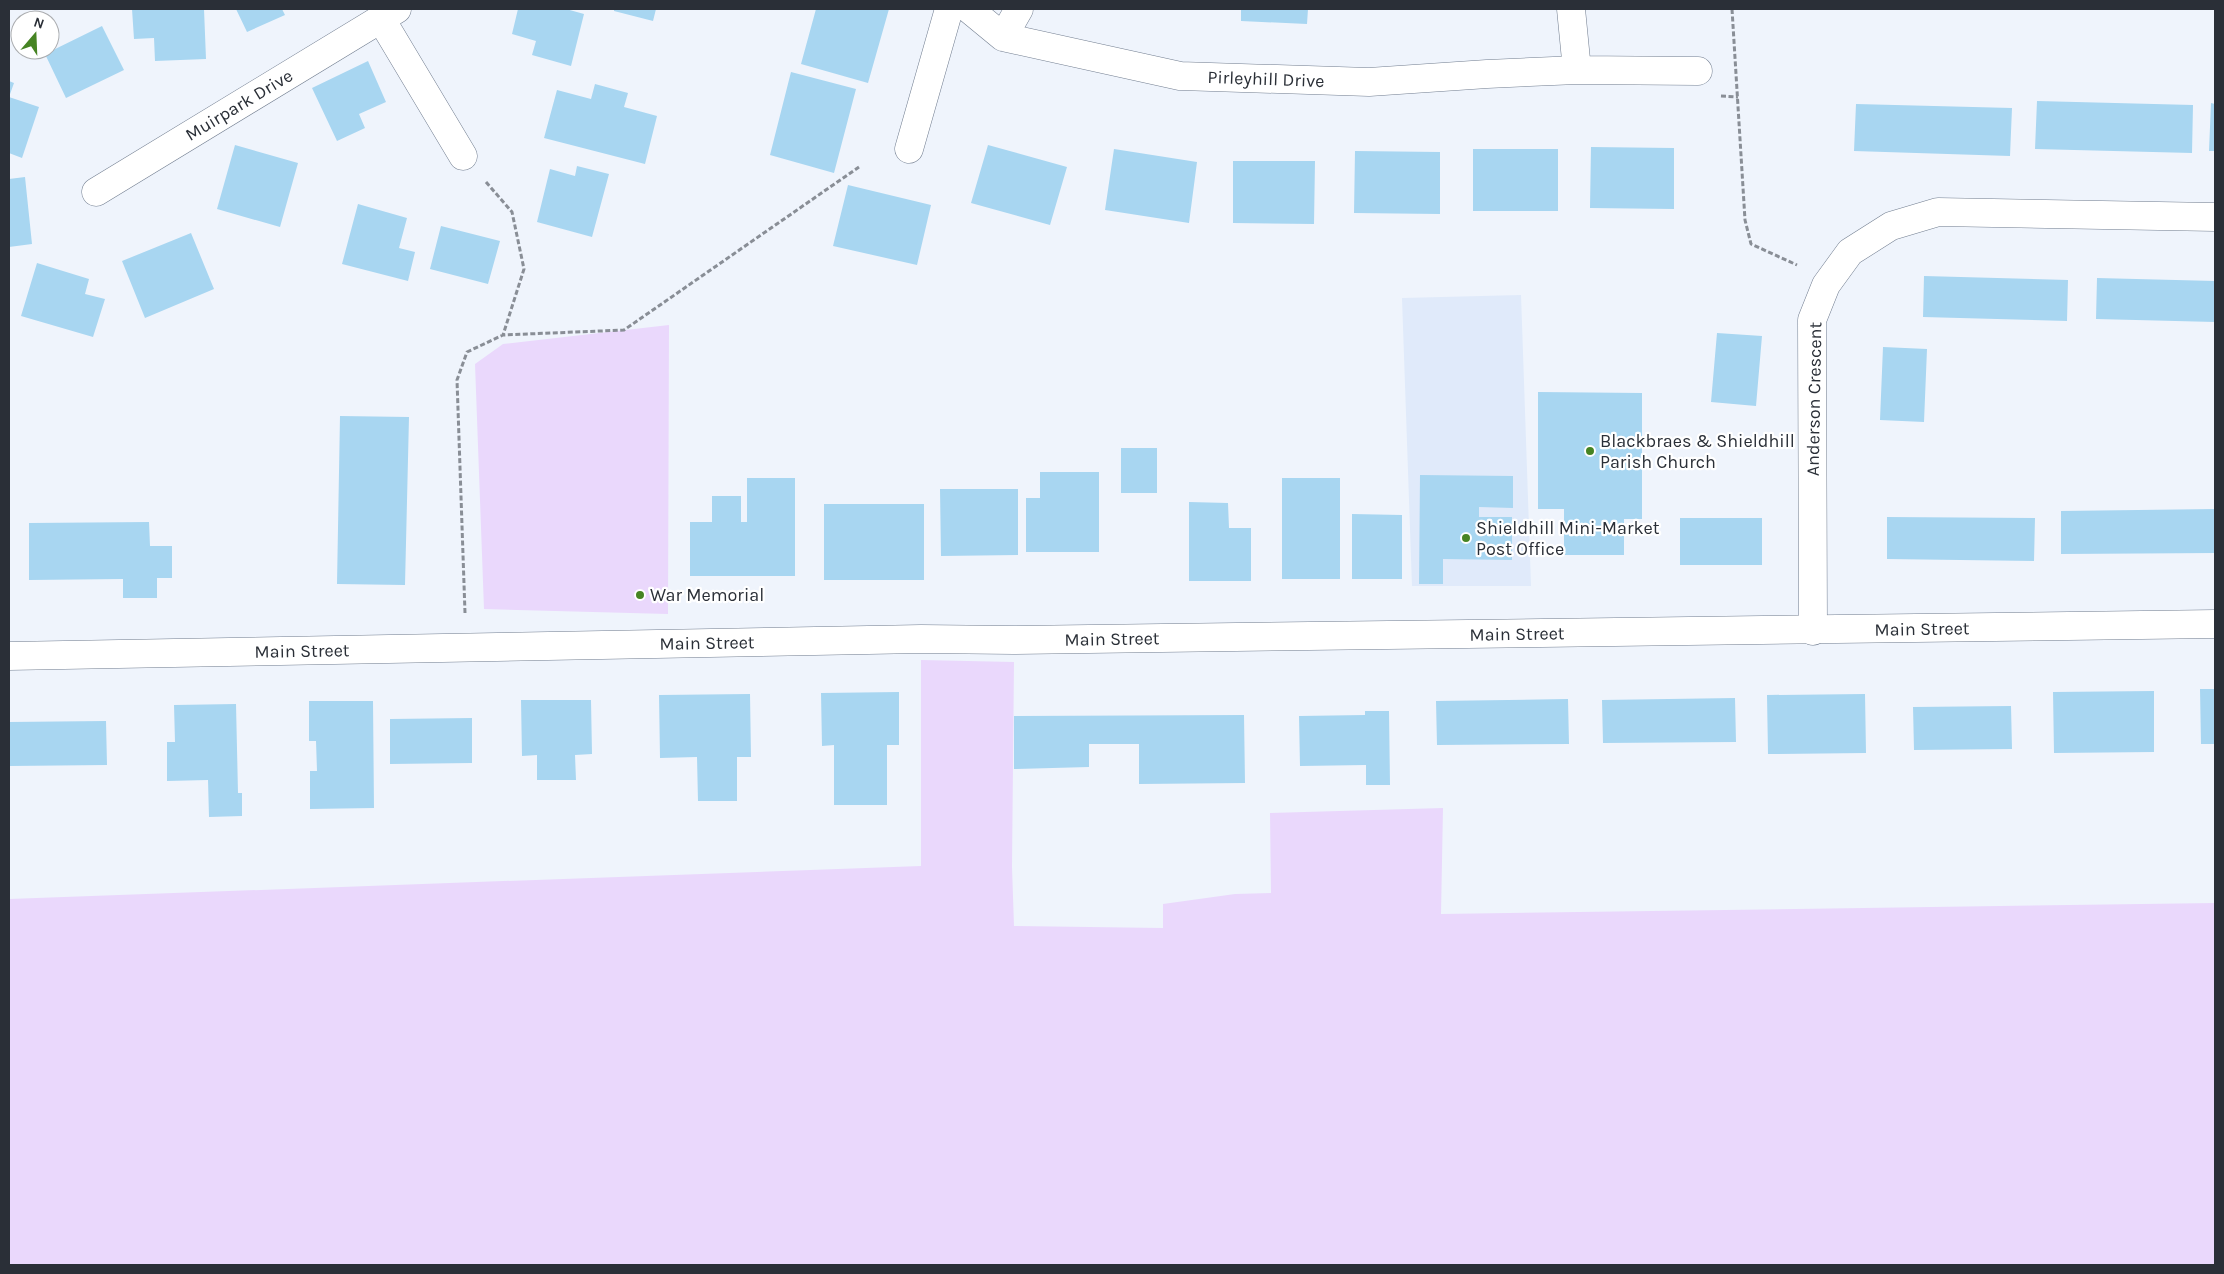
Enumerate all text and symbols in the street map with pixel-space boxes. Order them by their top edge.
north arrow [10,10,60,60]
text: N [32,14,47,33]
street label: Muirpark Drive [181,64,297,146]
street label: Pirleyhill Drive [1207,66,1325,92]
street label: Anderson Crescent [1802,321,1826,476]
place label: Blackbraes & Shieldhill Parish Church [1600,430,1795,473]
marker: Blackbraes & Shieldhill Parish Church [1584,445,1596,457]
place label: Shieldhill Mini-Market Post Office [1476,517,1660,560]
marker: Shieldhill Mini-Market Post Office [1460,532,1472,544]
place label: War Memorial [650,584,764,606]
marker: War Memorial [634,589,646,601]
street label: Main Street [1874,617,1970,641]
street label: Main Street [1469,622,1565,646]
street label: Main Street [1064,627,1160,651]
street label: Main Street [659,631,755,655]
street label: Main Street [254,639,350,663]

